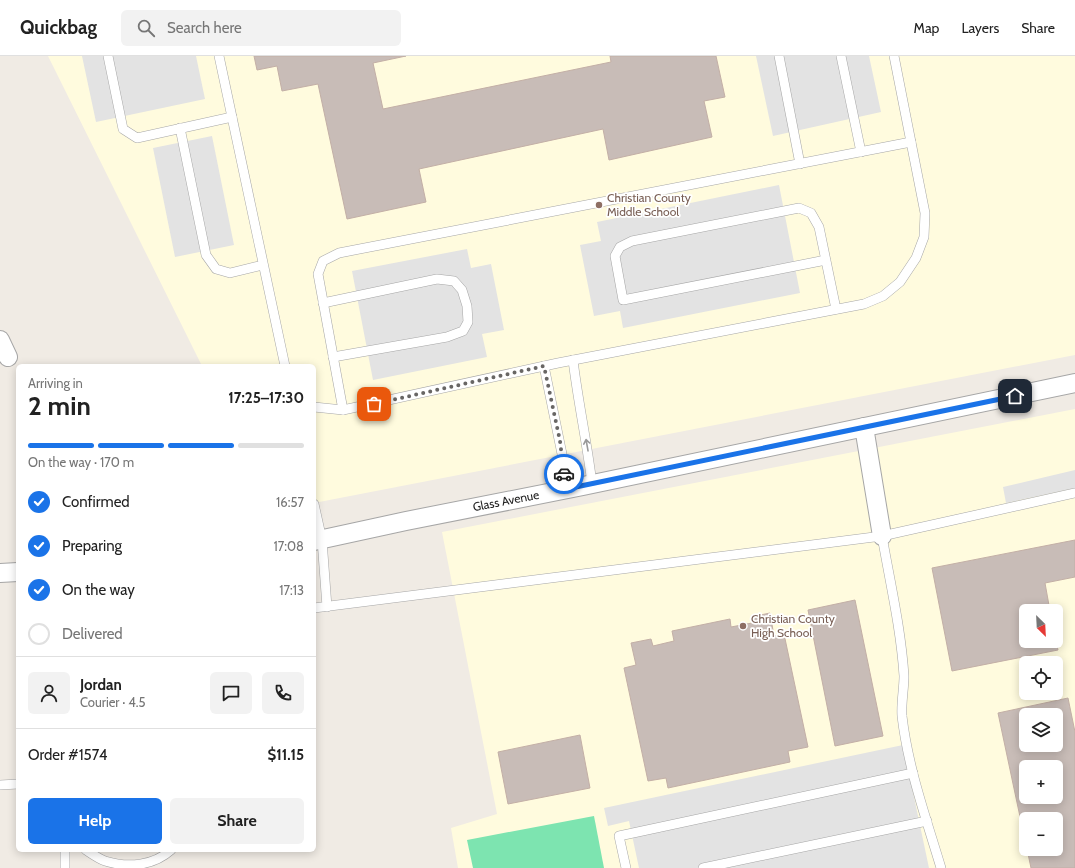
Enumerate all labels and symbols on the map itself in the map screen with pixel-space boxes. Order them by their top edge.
place label: Christian County Middle School [607,190,691,219]
marker: Christian County Middle School [594,200,604,210]
pin [998,379,1032,413]
pin [357,387,391,421]
one-way arrow [583,439,591,452]
courier [544,454,584,494]
street label: Glass Avenue [471,487,540,514]
north arrow [1019,604,1063,648]
place label: Christian County High School [751,611,835,640]
marker: Christian County High School [738,621,748,631]

